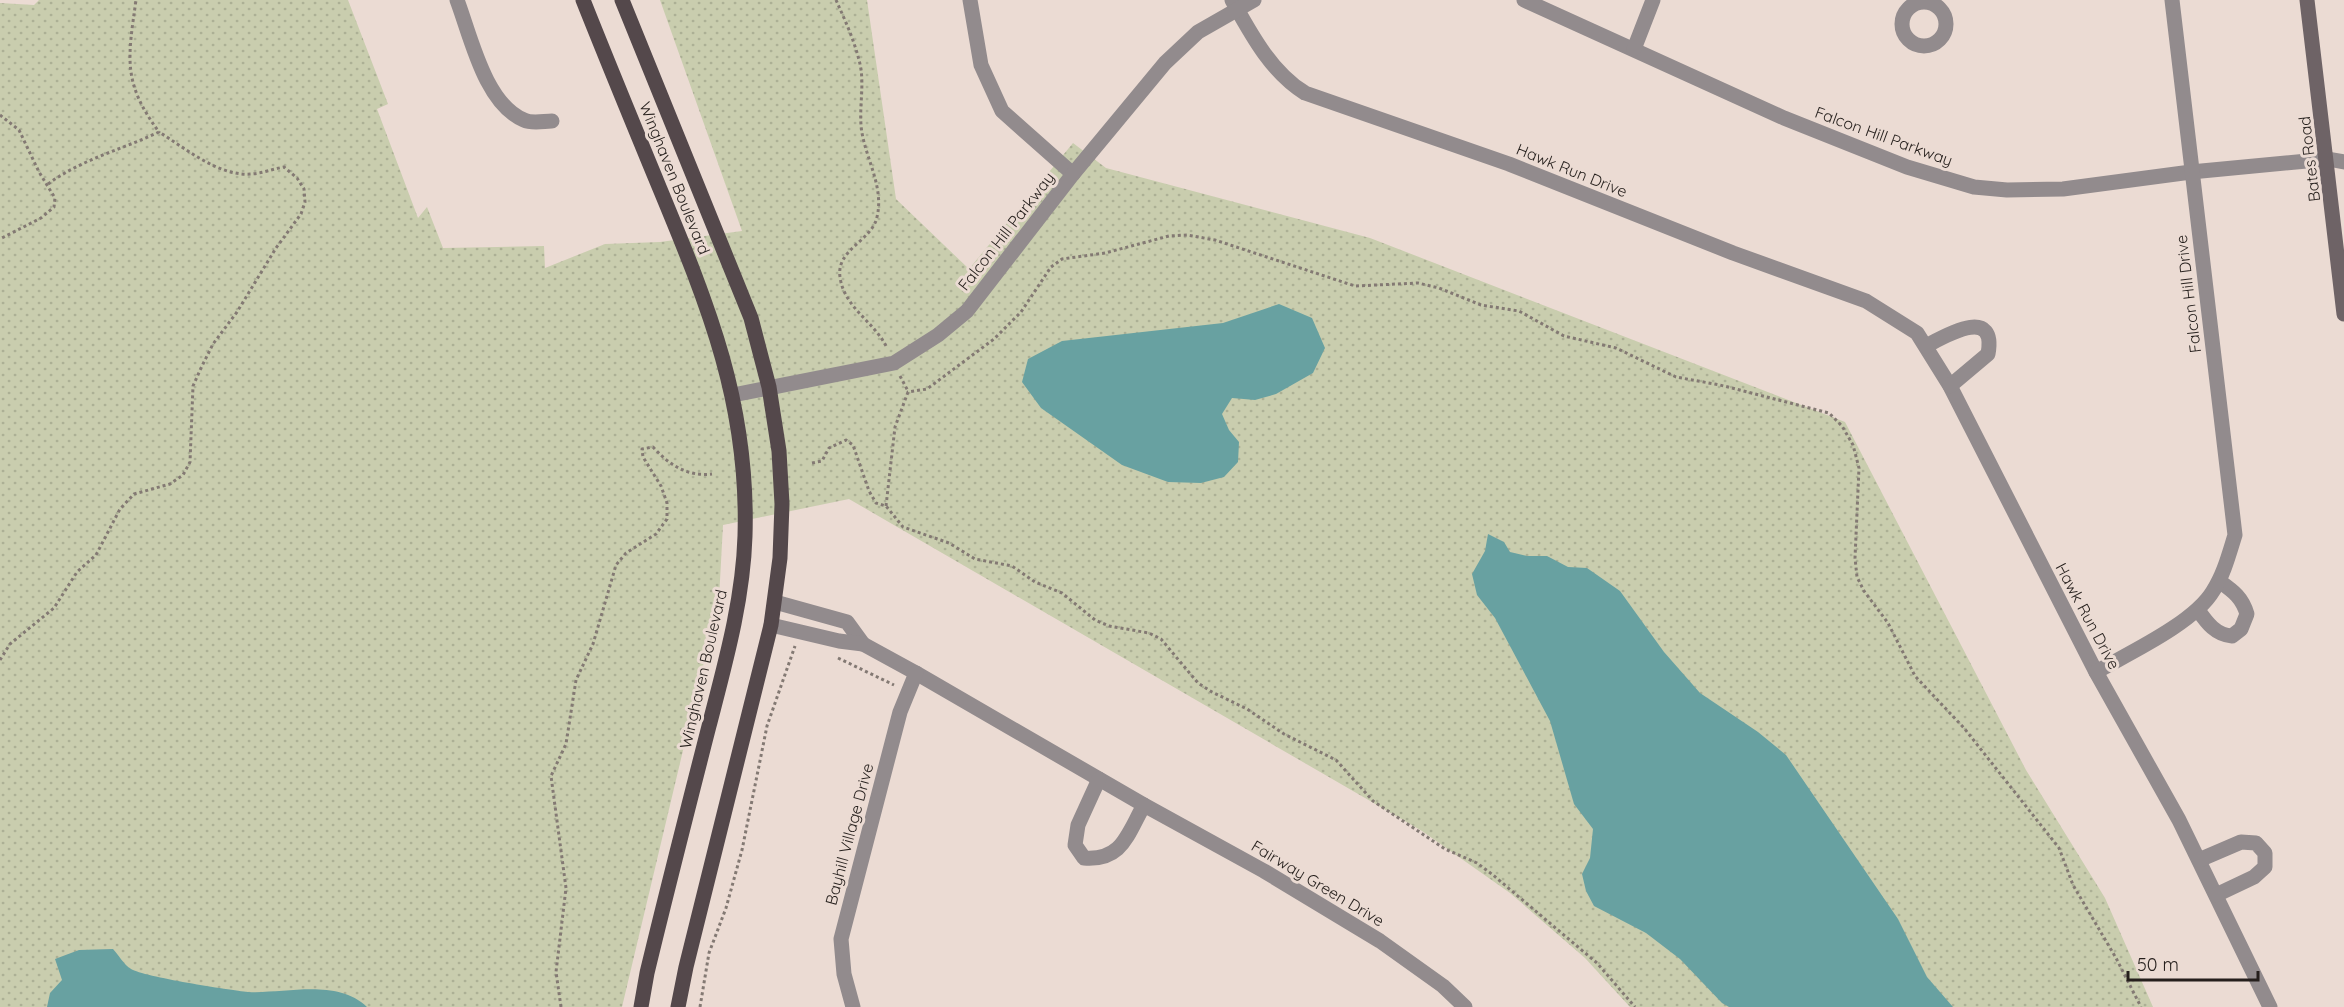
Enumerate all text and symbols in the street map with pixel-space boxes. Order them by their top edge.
street label: Winghaven Boulevard [635,99,715,257]
street label: Falcon Hill Parkway [1812,102,1956,170]
street label: Bates Road [2294,115,2324,203]
street label: Hawk Run Drive [1514,139,1630,201]
street label: Falcon Hill Parkway [953,168,1059,294]
street label: Falcon Hill Drive [2171,234,2205,354]
street label: Hawk Run Drive [2052,559,2124,673]
street label: Winghaven Boulevard [675,587,731,751]
street label: Bayhill Village Drive [820,761,878,907]
street label: Fairway Green Drive [1248,835,1388,931]
scale bar [2128,944,2258,982]
text: 50 m [2137,953,2179,976]

